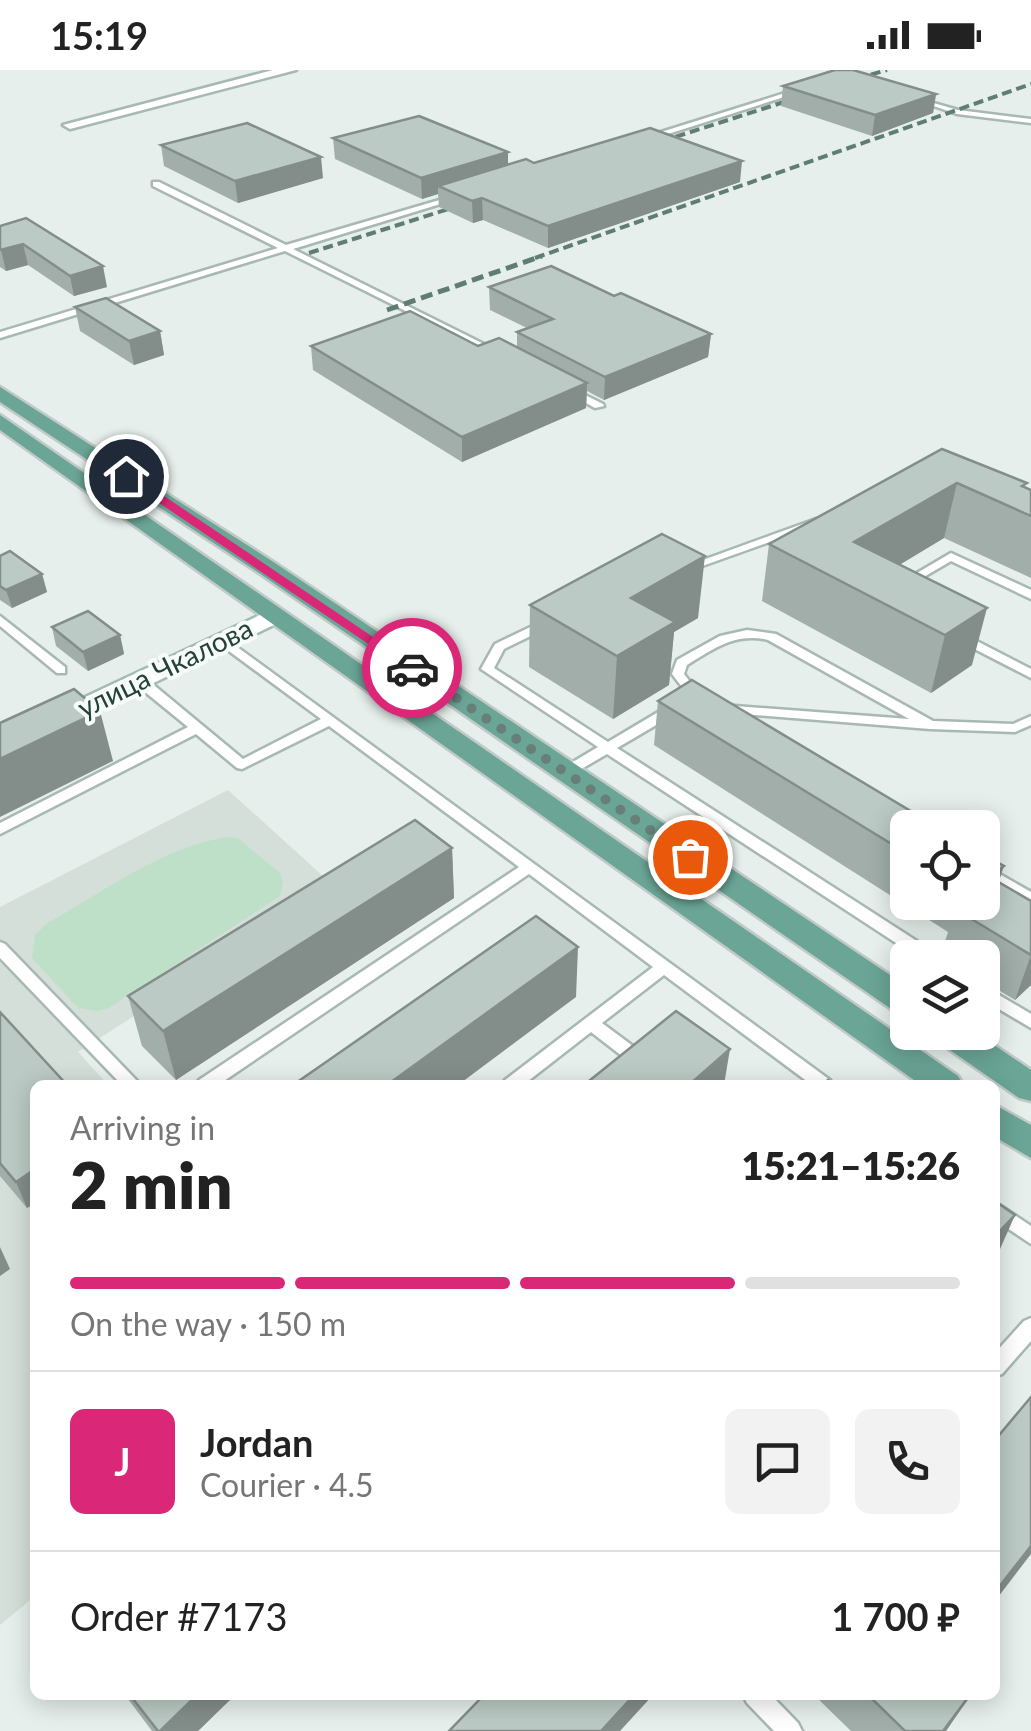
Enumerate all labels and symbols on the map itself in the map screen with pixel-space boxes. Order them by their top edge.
pin [84,434,169,519]
street label: улица Чкалова [72,610,258,724]
courier [362,618,462,718]
pin [648,815,733,900]

